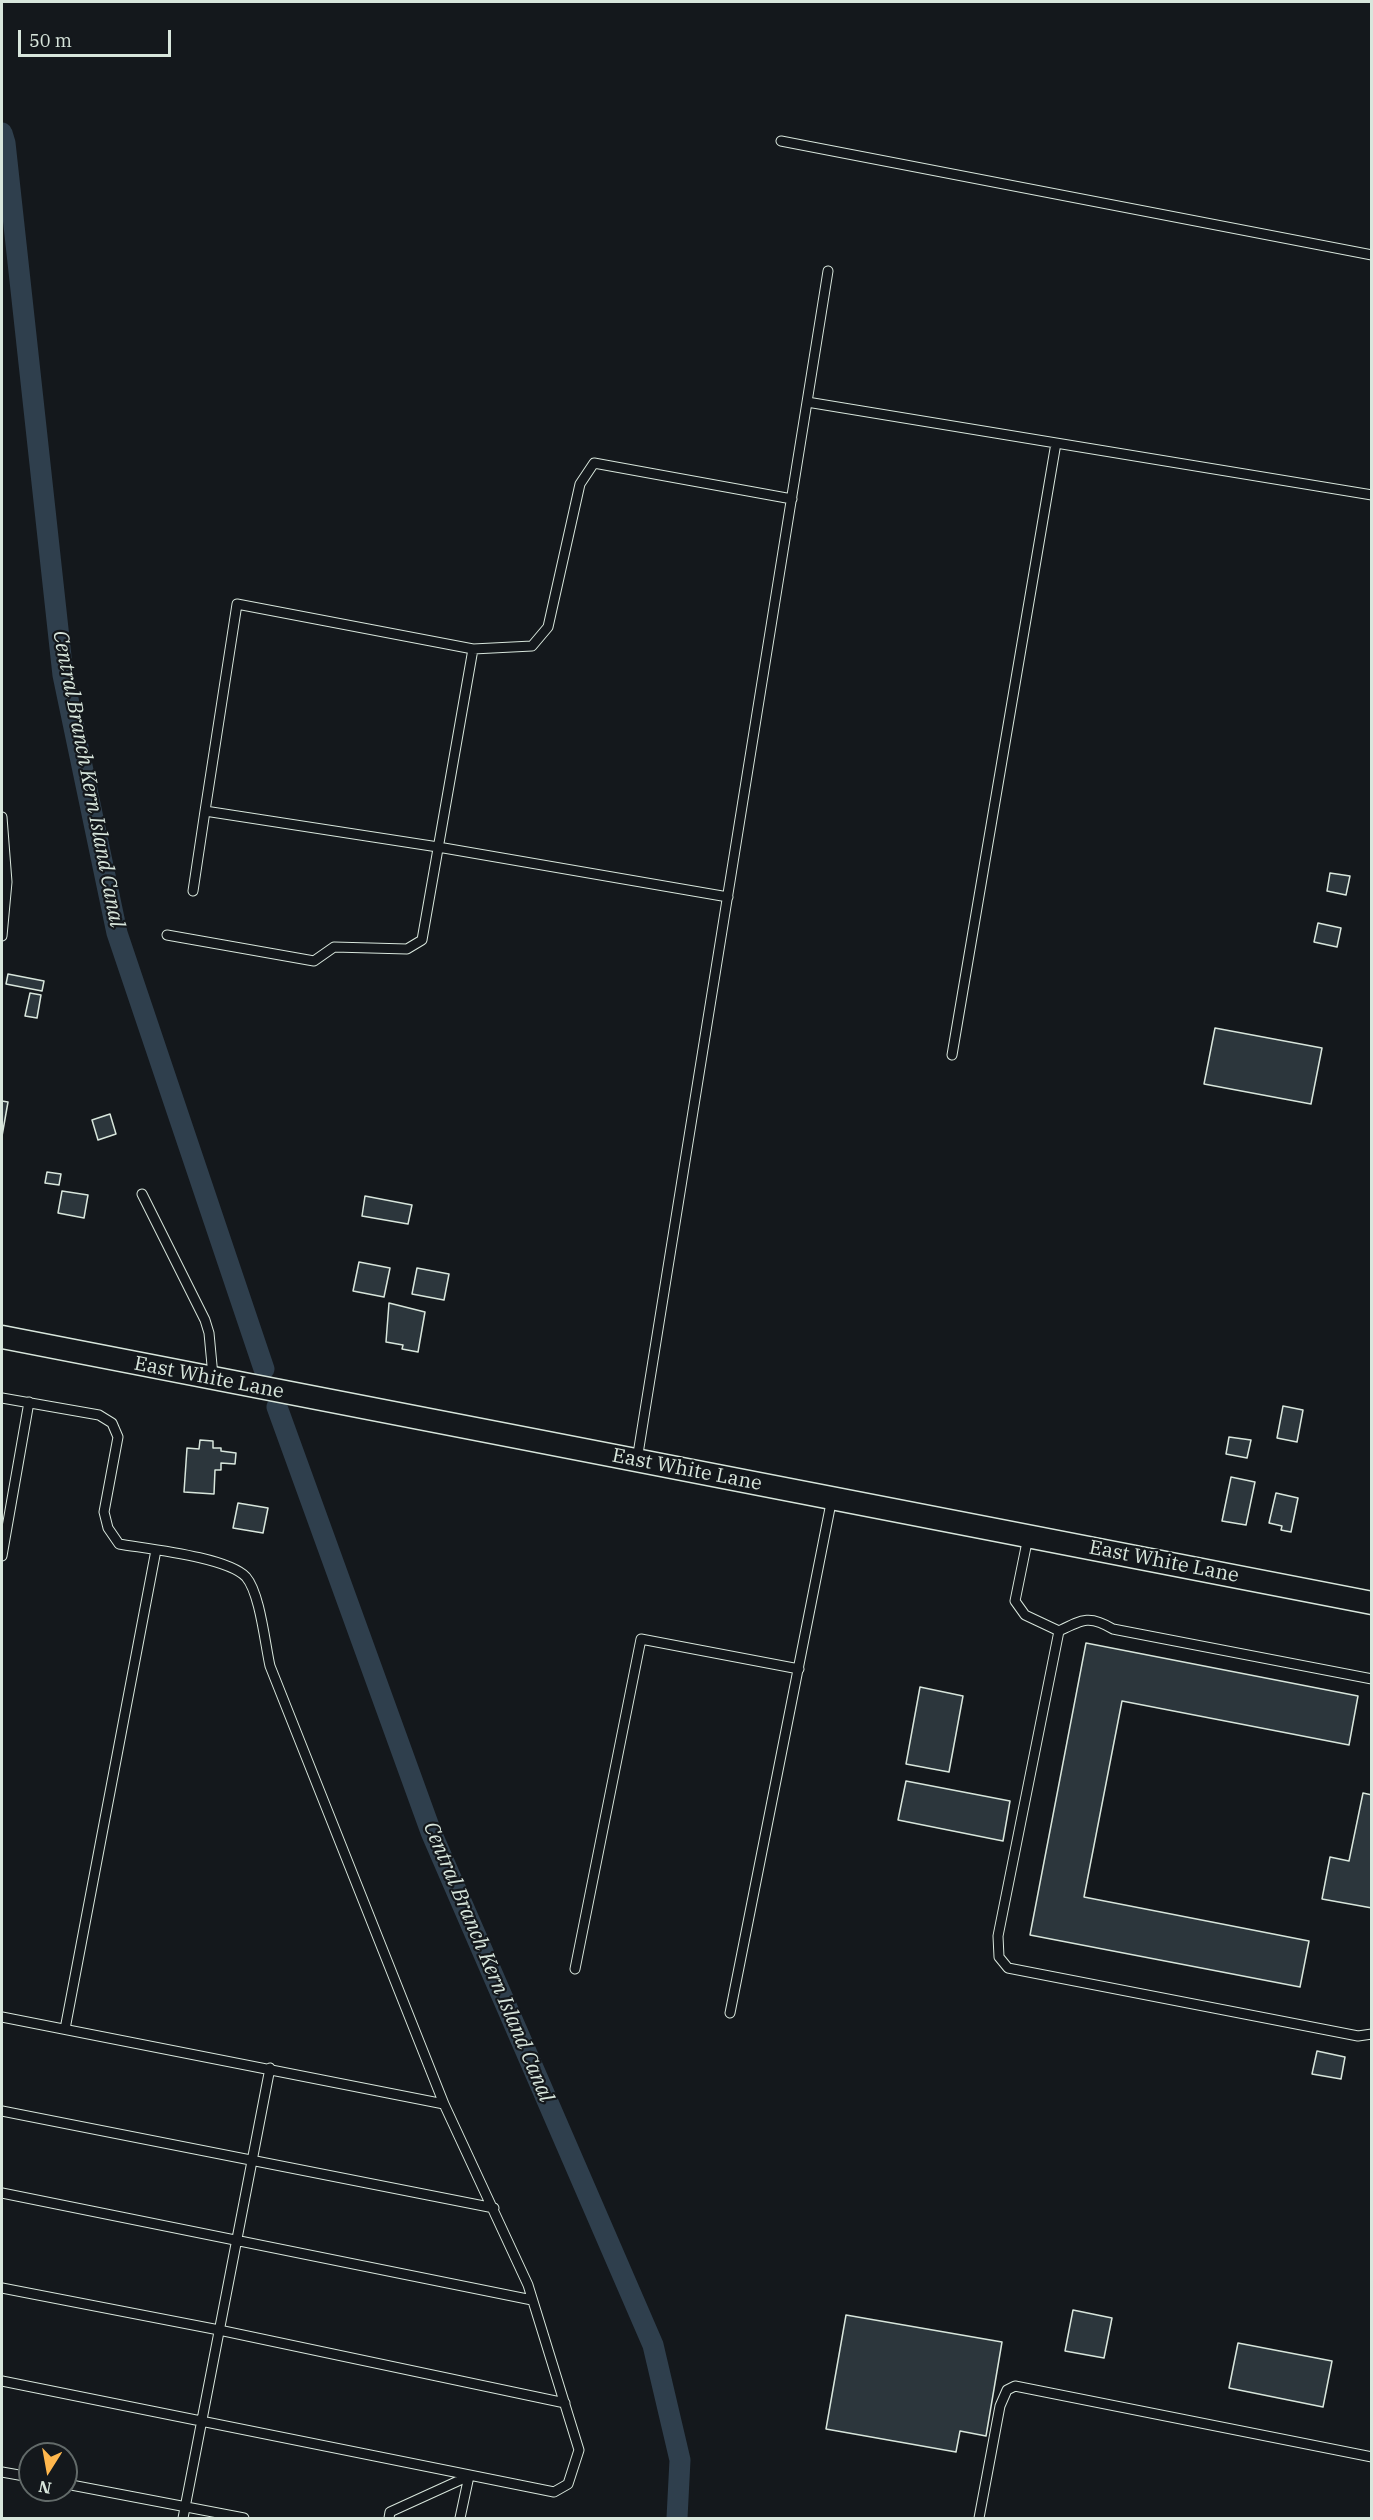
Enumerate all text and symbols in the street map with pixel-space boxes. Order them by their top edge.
scale bar [21,18,174,56]
text: 50 m [29,29,72,52]
water label: Central Branch Kern Island Canal [47,628,129,930]
street label: East White Lane [132,1352,286,1404]
street label: East White Lane [610,1444,764,1496]
street label: East White Lane [1087,1536,1241,1588]
water label: Central Branch Kern Island Canal [417,1818,559,2106]
north arrow [18,2442,78,2502]
text: N [37,2477,53,2499]

